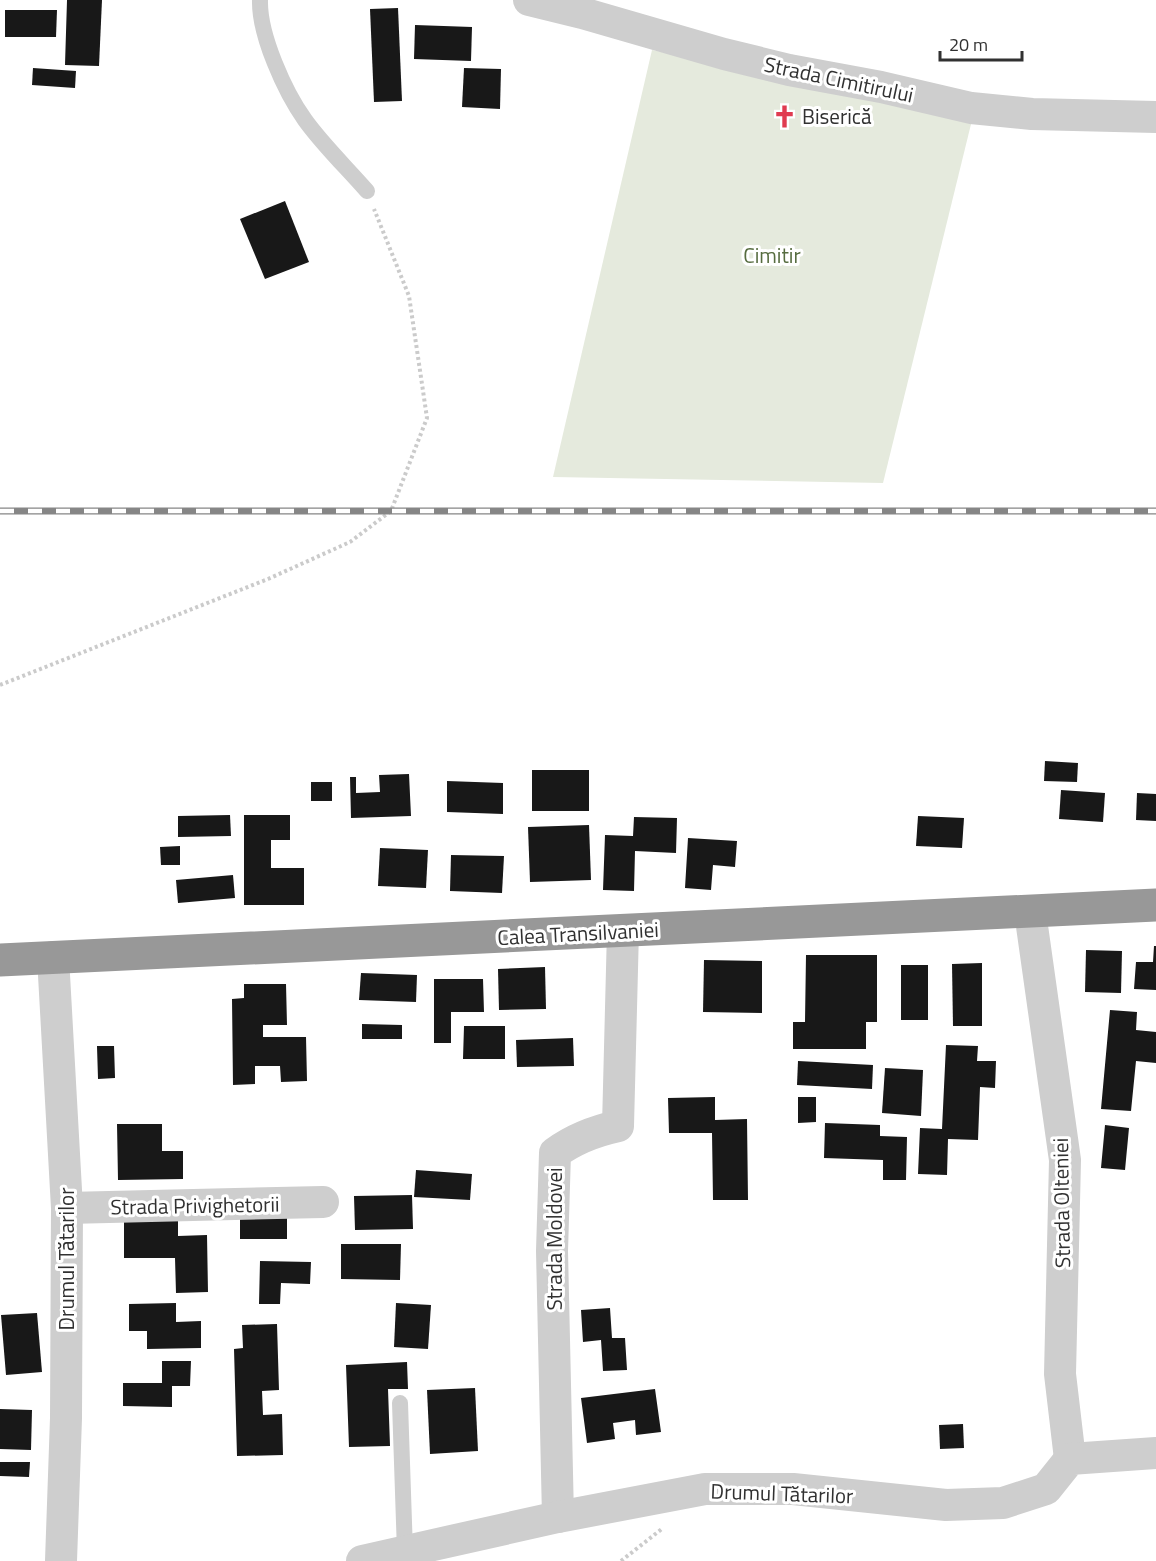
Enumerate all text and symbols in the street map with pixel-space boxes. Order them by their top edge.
scale bar [940,24,1022,62]
text: 20 m [949,31,988,58]
street label: Strada Cimitirului [761,48,917,110]
place label: Biserică [802,100,872,132]
church icon: Biserică [771,103,797,129]
park label: Cimitir [743,239,801,271]
street label: Calea Transilvaniei [496,913,660,953]
street label: Strada Olteniei [1044,1138,1078,1268]
street label: Strada Moldovei [538,1167,570,1311]
street label: Drumul Tătarilor [50,1188,82,1330]
street label: Strada Privighetorii [110,1188,280,1222]
street label: Drumul Tătarilor [710,1475,854,1511]

